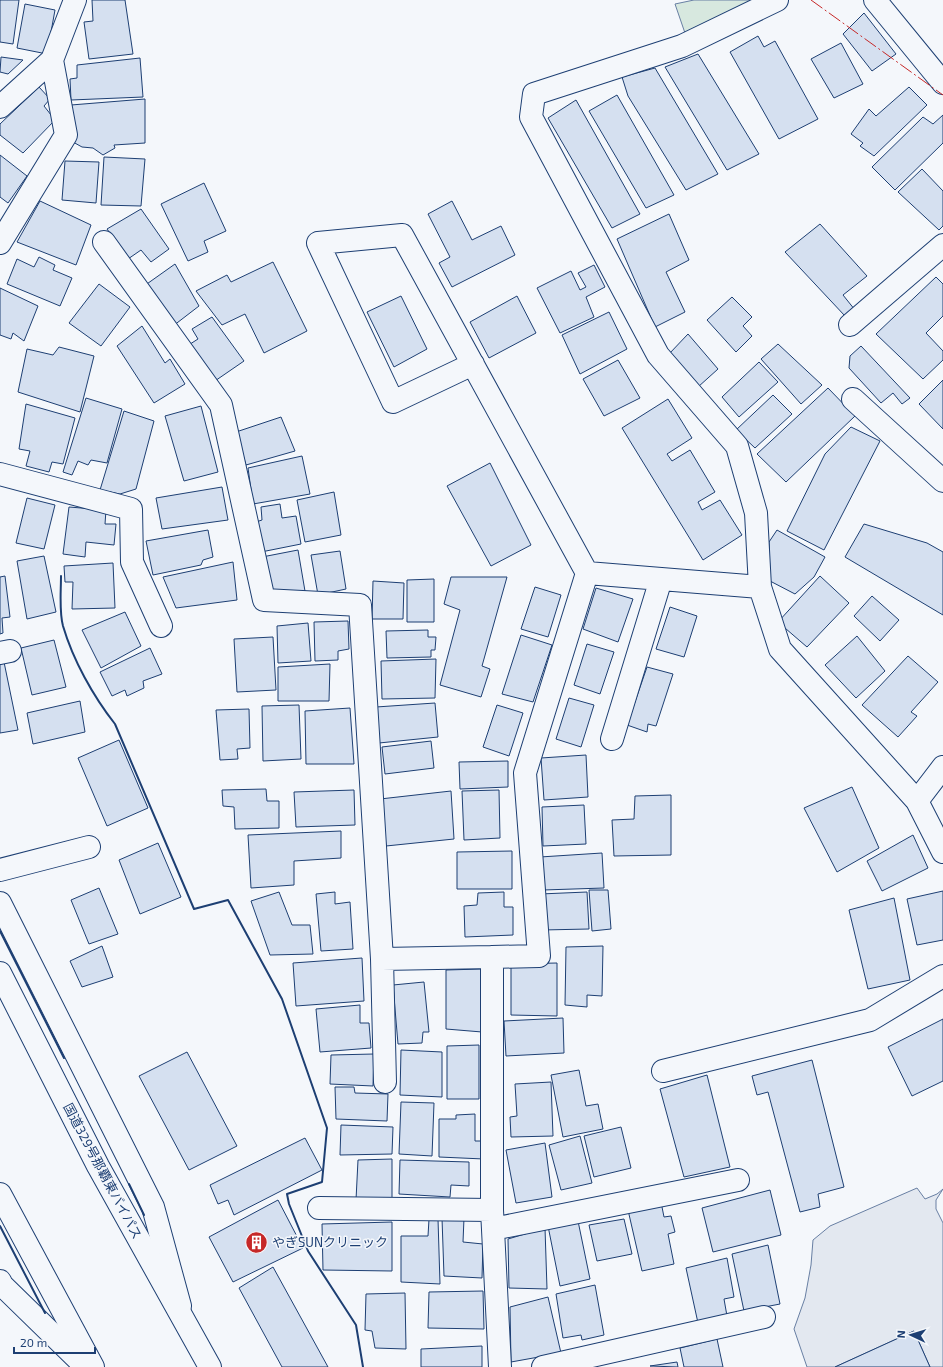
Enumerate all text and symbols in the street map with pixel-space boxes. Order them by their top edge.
street label: 国道329号那覇東バイパス [60,1100,146,1242]
building icon: やぎSUNクリニック [243,1229,269,1255]
place label: やぎSUNクリニック [272,1234,388,1250]
north arrow [891,1315,931,1355]
scale bar [14,1329,95,1355]
text: N [894,1330,907,1339]
text: 20 m [20,1335,47,1349]

